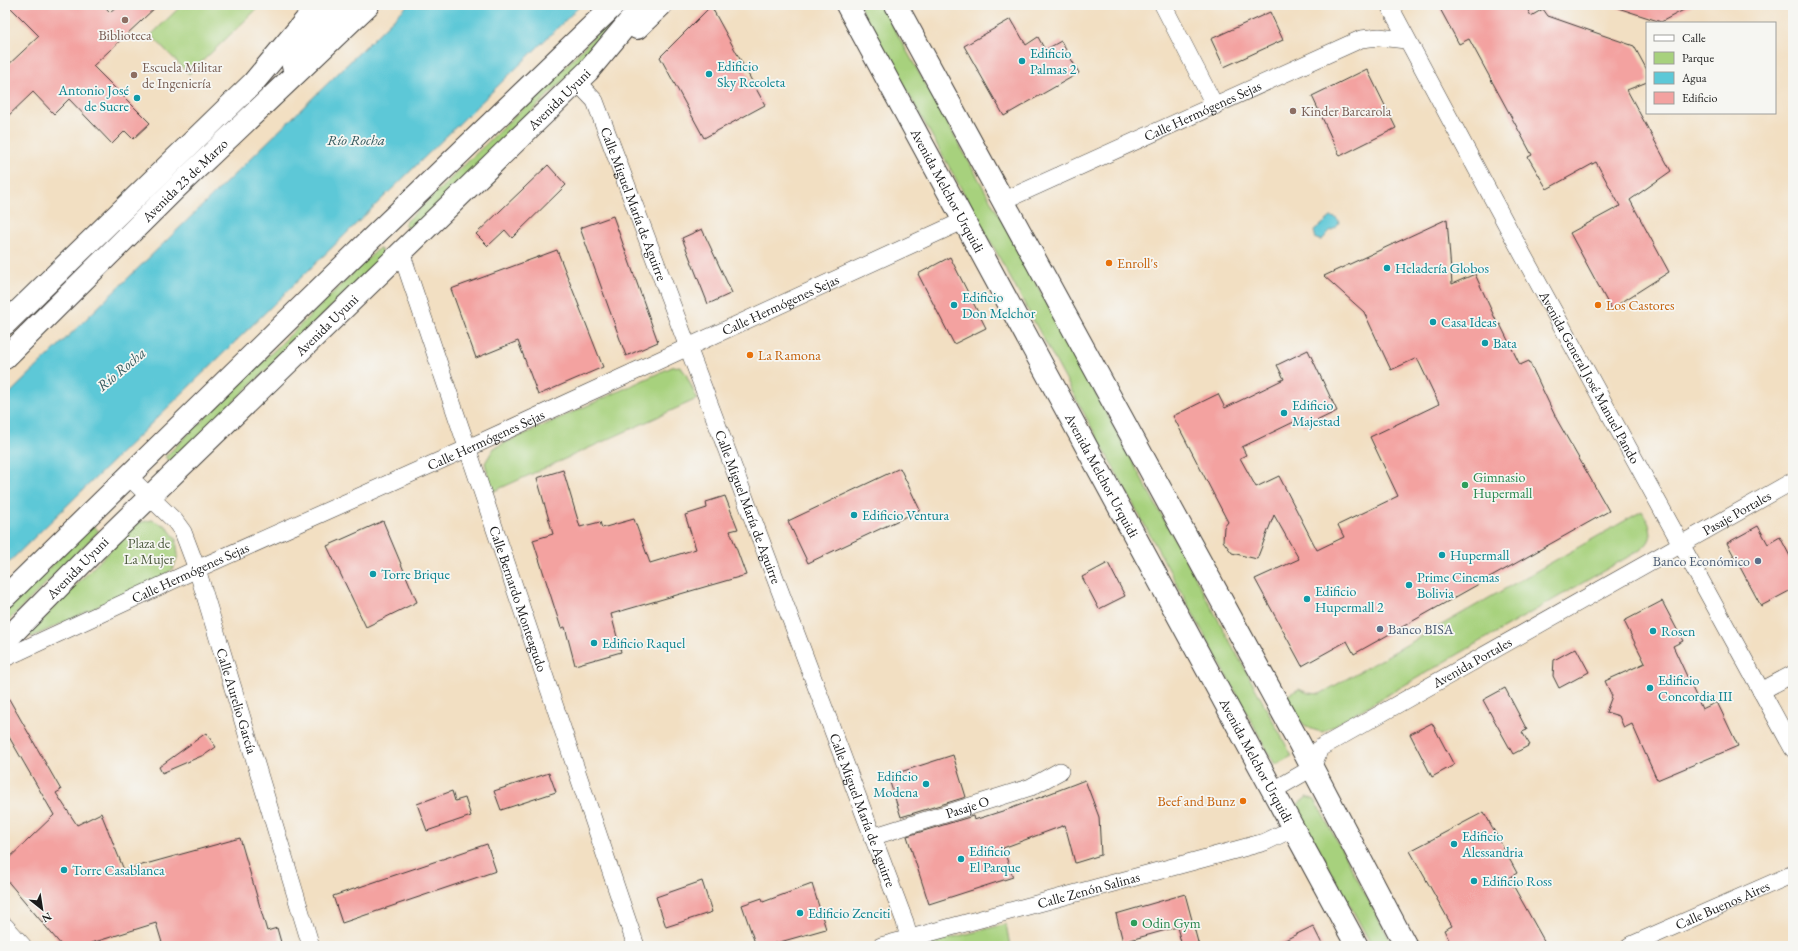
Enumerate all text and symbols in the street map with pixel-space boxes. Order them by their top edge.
marker: Biblioteca [120,15,130,25]
legend [1646,22,1776,114]
place label: Biblioteca [98,26,152,44]
text: Calle [1682,30,1706,46]
place label: Edificio Palmas 2 [1030,44,1077,78]
text: Parque [1682,50,1714,66]
marker: Edificio Palmas 2 [1017,56,1027,66]
place label: Edificio Sky Recoleta [717,57,786,91]
place label: Escuela Militar de Ingeniería [142,58,223,92]
street label: Avenida Uyuni [523,64,595,135]
marker: Edificio Sky Recoleta [704,69,714,79]
marker: Escuela Militar de Ingeniería [129,70,139,80]
text: Agua [1681,70,1707,86]
street label: Calle Hermógenes Sejas [1141,76,1265,145]
place label: Antonio José de Sucre [57,81,130,115]
text: Edificio [1682,90,1718,106]
marker: Antonio José de Sucre [132,93,142,103]
place label: Kinder Barcarola [1301,102,1392,120]
marker: Kinder Barcarola [1288,106,1298,116]
street label: Calle Miguel María de Aguirre [597,124,671,284]
street label: Avenida Melchor Urquidi [906,124,989,256]
water label: Río Rocha [327,130,385,149]
street label: Avenida 23 de Marzo [137,134,232,226]
place label: Enroll's [1117,254,1158,272]
marker: Enroll's [1104,258,1114,268]
place label: Heladería Globos [1395,259,1489,277]
marker: Heladería Globos [1382,263,1392,273]
street label: Calle Hermógenes Sejas [719,270,842,339]
street label: Avenida General José Manuel Pando [1535,287,1644,467]
place label: Edificio Don Melchor [962,288,1036,322]
street label: Avenida Uyuni [291,290,362,360]
place label: Los Castores [1606,296,1675,314]
marker: Edificio Don Melchor [949,300,959,310]
marker: Los Castores [1593,300,1603,310]
place label: Casa Ideas [1441,313,1497,331]
marker: Casa Ideas [1428,317,1438,327]
place label: Bata [1493,334,1517,352]
marker: Bata [1480,338,1490,348]
water label: Río Rocha [93,343,149,395]
place label: La Ramona [758,346,821,364]
marker: La Ramona [745,350,755,360]
place label: Edificio Majestad [1292,396,1341,430]
street label: Calle Hermógenes Sejas [424,405,548,474]
marker: Edificio Majestad [1279,408,1289,418]
street label: Avenida Melchor Urquidi [1061,409,1143,541]
street label: Calle Miguel María de Aguirre [711,427,786,587]
place label: Gimnasio Hupermall [1473,468,1533,502]
marker: Gimnasio Hupermall [1460,480,1470,490]
street label: Pasaje Portales [1699,486,1775,539]
place label: Edificio Ventura [862,506,949,524]
marker: Edificio Ventura [849,510,859,520]
street label: Calle Bernardo Monteagudo [485,523,551,674]
street label: Avenida Uyuni [42,532,113,604]
park label: Plaza de La Mujer [124,534,174,568]
street label: Calle Hermógenes Sejas [129,538,252,607]
place label: Hupermall [1450,546,1510,564]
marker: Hupermall [1437,550,1447,560]
place label: Banco Económico [1653,552,1750,570]
marker: Banco Económico [1753,556,1763,566]
place label: Torre Brique [381,565,450,583]
place label: Prime Cinemas Bolivia [1417,568,1500,602]
marker: Torre Brique [368,569,378,579]
marker: Prime Cinemas Bolivia [1404,580,1414,590]
place label: Edificio Hupermall 2 [1315,582,1384,616]
marker: Edificio Hupermall 2 [1302,594,1312,604]
place label: Banco BISA [1388,620,1454,638]
place label: Rosen [1661,622,1696,640]
marker: Banco BISA [1375,624,1385,634]
marker: Rosen [1648,626,1658,636]
street label: Avenida Portales [1428,632,1515,692]
place label: Edificio Raquel [602,634,686,652]
marker: Edificio Raquel [589,638,599,648]
street label: Calle Aurelio García [212,646,261,756]
place label: Edificio Concordia III [1658,671,1733,705]
marker: Edificio Concordia III [1645,683,1655,693]
street label: Avenida Melchor Urquidi [1215,694,1298,826]
street label: Calle Miguel María de Aguirre [825,731,900,890]
place label: Edificio Modena [873,767,918,801]
marker: Edificio Modena [921,779,931,789]
street label: Pasaje O [943,792,992,822]
place label: Beef and Bunz [1158,792,1236,810]
marker: Beef and Bunz [1238,796,1248,806]
place label: Edificio Alessandria [1461,827,1524,861]
marker: Edificio Alessandria [1449,839,1459,849]
place label: Edificio El Parque [969,842,1021,876]
marker: Edificio El Parque [956,854,966,864]
place label: Torre Casablanca [72,861,165,879]
marker: Torre Casablanca [59,865,69,875]
street label: Calle Zenón Salinas [1035,867,1142,912]
place label: Edificio Ross [1482,872,1553,890]
marker: Edificio Ross [1469,876,1479,886]
street label: Calle Buenos Aires [1672,876,1773,934]
north arrow [22,889,62,929]
place label: Edificio Zenciti [808,904,891,922]
marker: Edificio Zenciti [795,908,805,918]
text: N [40,909,54,926]
place label: Odin Gym [1142,914,1201,932]
marker: Odin Gym [1129,918,1139,928]

